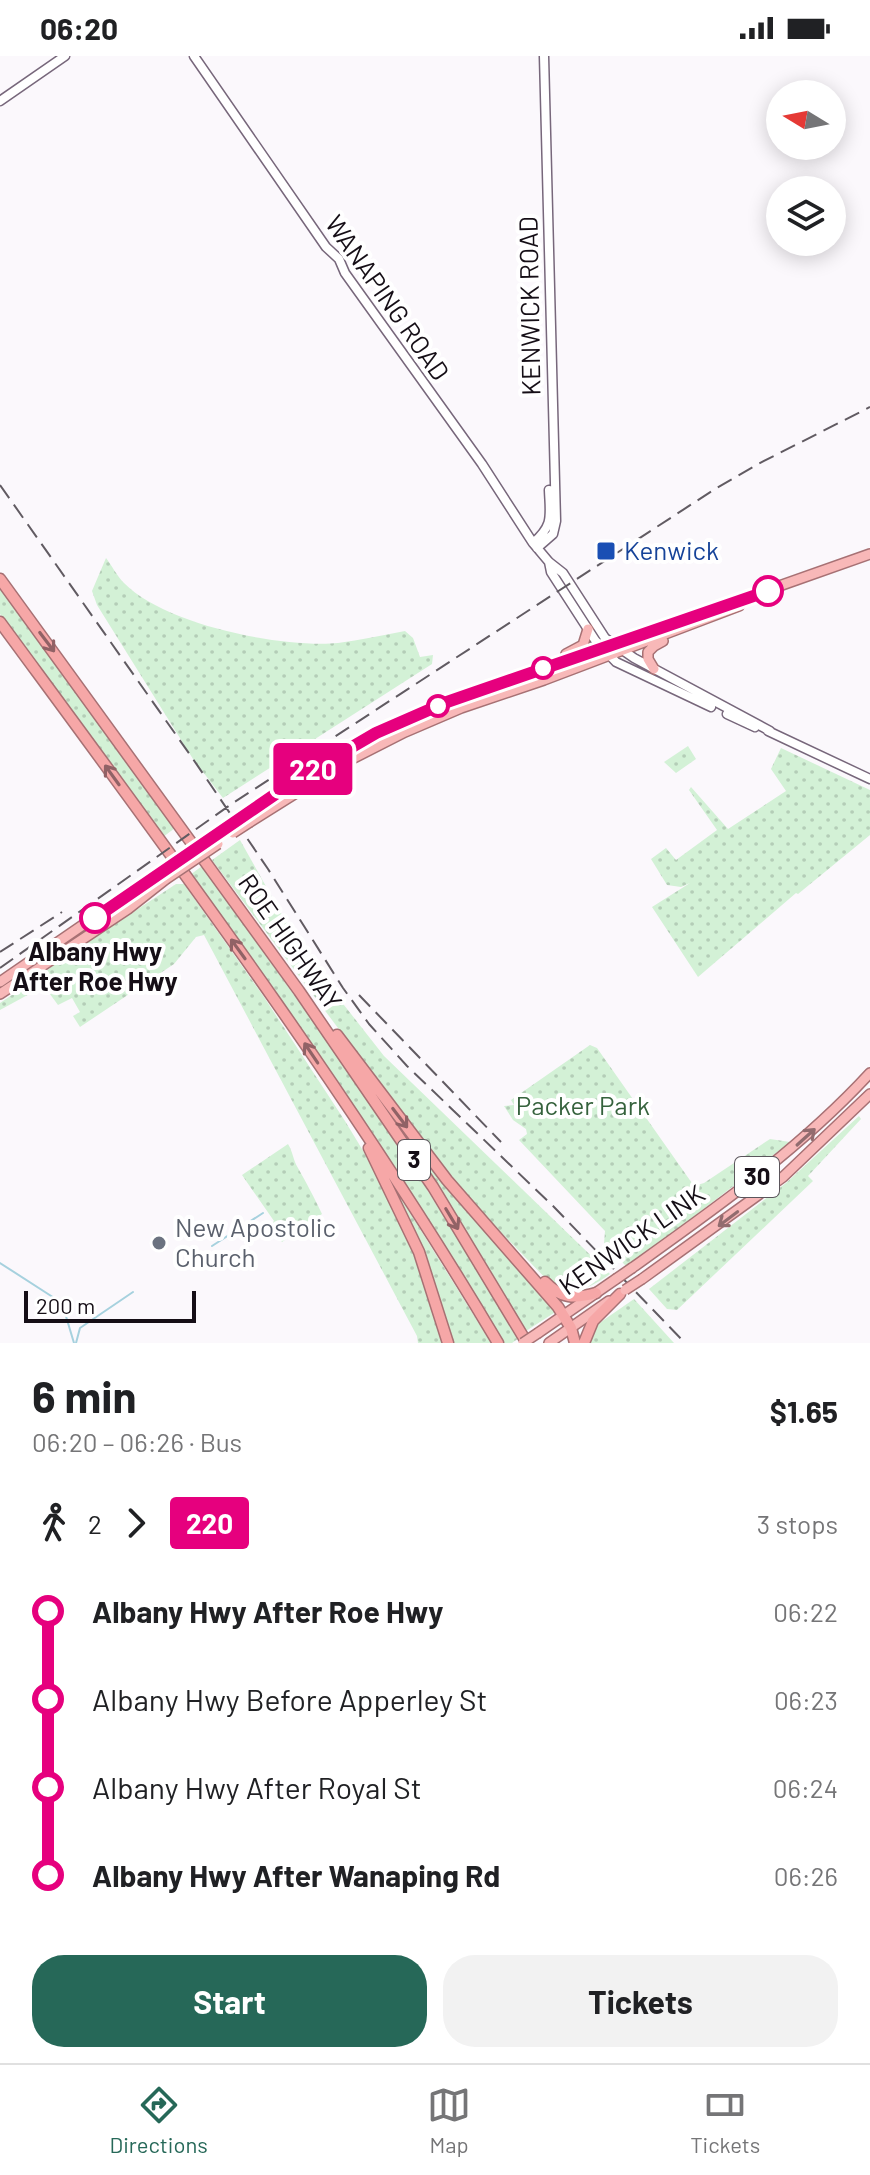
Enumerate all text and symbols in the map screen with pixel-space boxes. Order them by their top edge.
text: 06:20 [40,10,118,46]
north arrow [766,80,846,160]
map controls [766,80,846,256]
button: layers [766,176,846,256]
street label: WANAPING ROAD [320,209,457,386]
street label: KENWICK ROAD [511,216,546,396]
place label: Kenwick [624,534,719,565]
marker: Kenwick [595,540,617,562]
unlabelled marker [753,576,783,606]
one-way arrow [38,631,55,652]
unlabelled marker [532,657,554,679]
unlabelled marker [427,695,449,717]
line badge: 220 [267,743,359,795]
text: 220 [289,752,337,786]
one-way arrow [104,765,120,787]
street label: ROE HIGHWAY [233,867,349,1015]
marker: Albany Hwy After Roe Hwy [80,903,110,933]
place label: Albany Hwy After Roe Hwy [12,935,178,996]
one-way arrow [230,939,247,960]
one-way arrow [303,1042,319,1064]
park label: Packer Park [516,1089,650,1120]
one-way arrow [391,1107,408,1128]
one-way arrow [795,1128,815,1146]
road number: 3 [398,1140,430,1180]
road number: 30 [735,1157,779,1197]
street label: KENWICK LINK [552,1177,710,1300]
one-way arrow [444,1207,460,1230]
one-way arrow [717,1210,739,1227]
place label: New Apostolic Church [175,1211,336,1272]
marker: New Apostolic Church [150,1234,168,1252]
scale bar [24,1287,196,1323]
text: 200 m [36,1292,95,1318]
text: 6 min [32,1369,136,1422]
text: $1.65 [770,1393,838,1429]
text: 06:20 – 06:26 · Bus [32,1426,242,1457]
icon: walk [32,1501,76,1545]
icon: forward [114,1501,158,1545]
text: 220 [186,1506,233,1540]
text: 2 [88,1508,102,1539]
text: 3 stops [757,1508,838,1539]
text: Albany Hwy After Roe Hwy [92,1593,443,1629]
text: 06:22 [773,1596,838,1627]
text: Albany Hwy Before Apperley St [92,1681,487,1717]
text: 06:23 [774,1684,838,1715]
text: Albany Hwy After Royal St [92,1769,422,1805]
text: 06:24 [773,1772,838,1803]
text: Albany Hwy After Wanaping Rd [92,1857,500,1893]
text: 06:26 [774,1860,838,1891]
button: Start [32,1955,427,2047]
button: Tickets [443,1955,838,2047]
tab: Directions [110,2083,208,2157]
tab: Map [427,2083,471,2157]
tab: Tickets [690,2083,760,2157]

